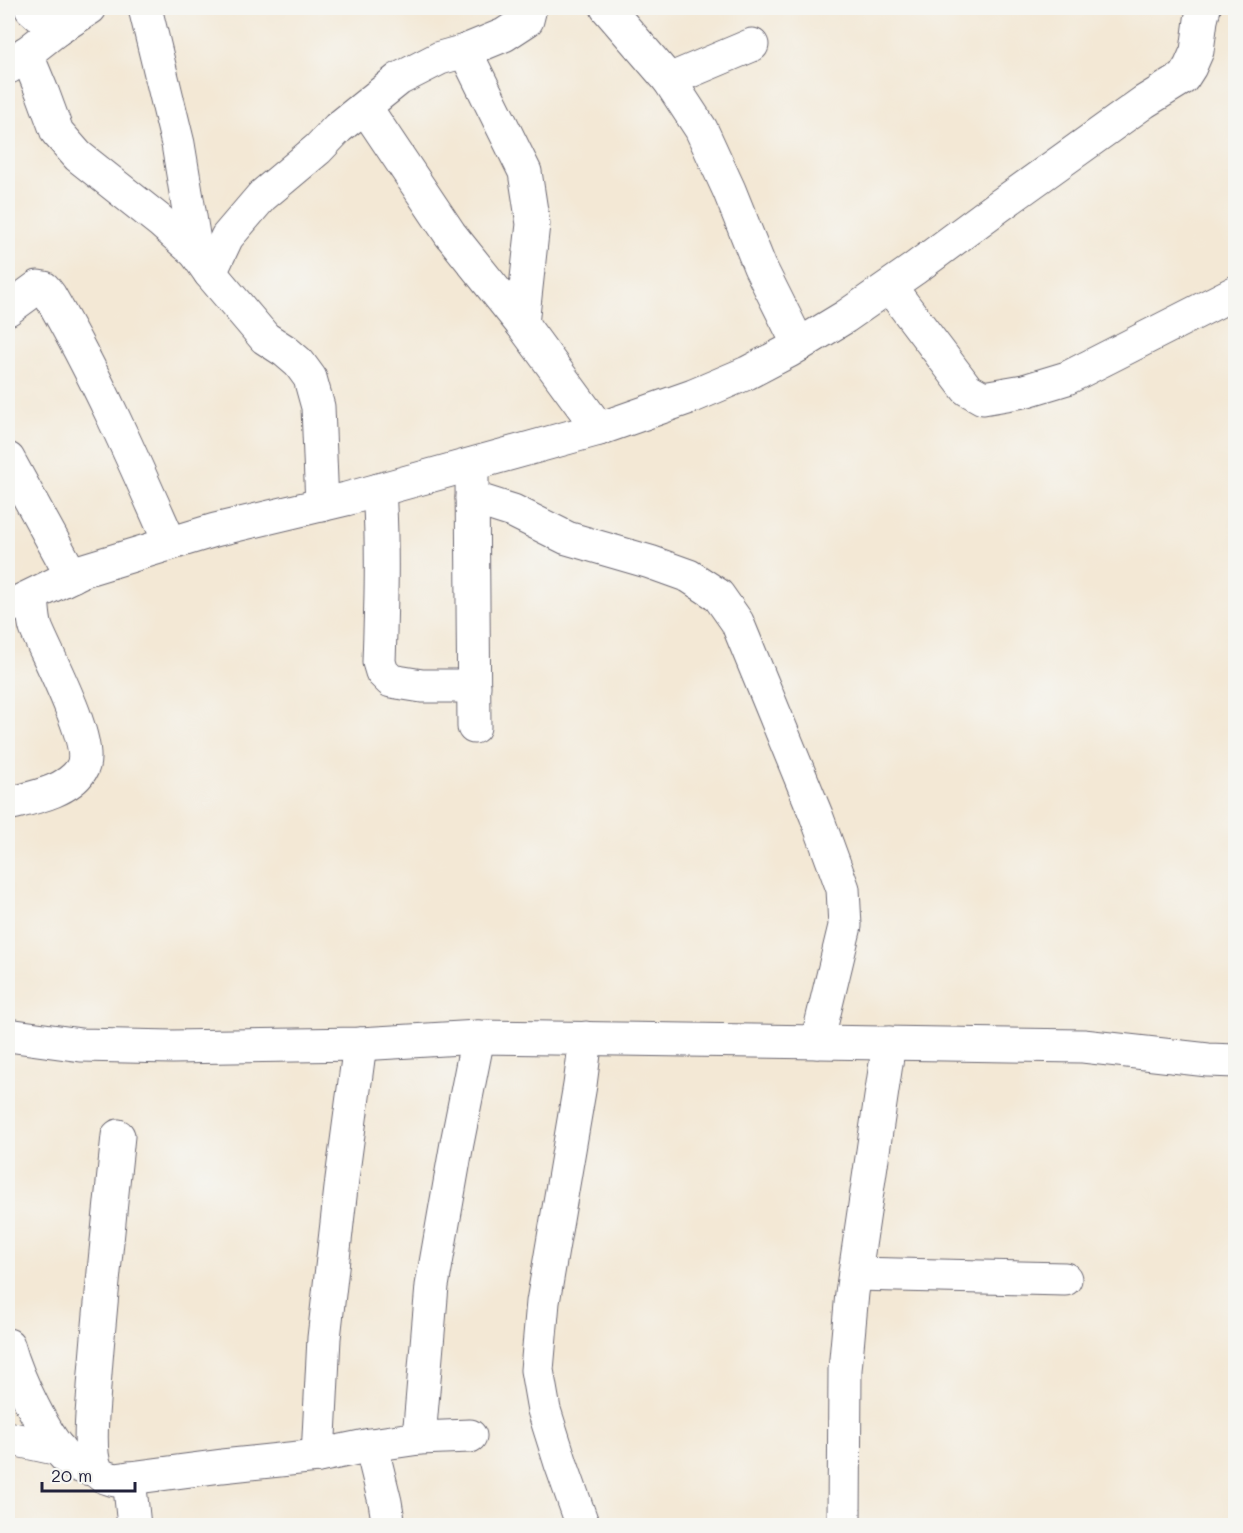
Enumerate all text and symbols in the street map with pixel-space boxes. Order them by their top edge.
scale bar [42,1455,135,1493]
text: 20 m [51,1463,92,1487]

